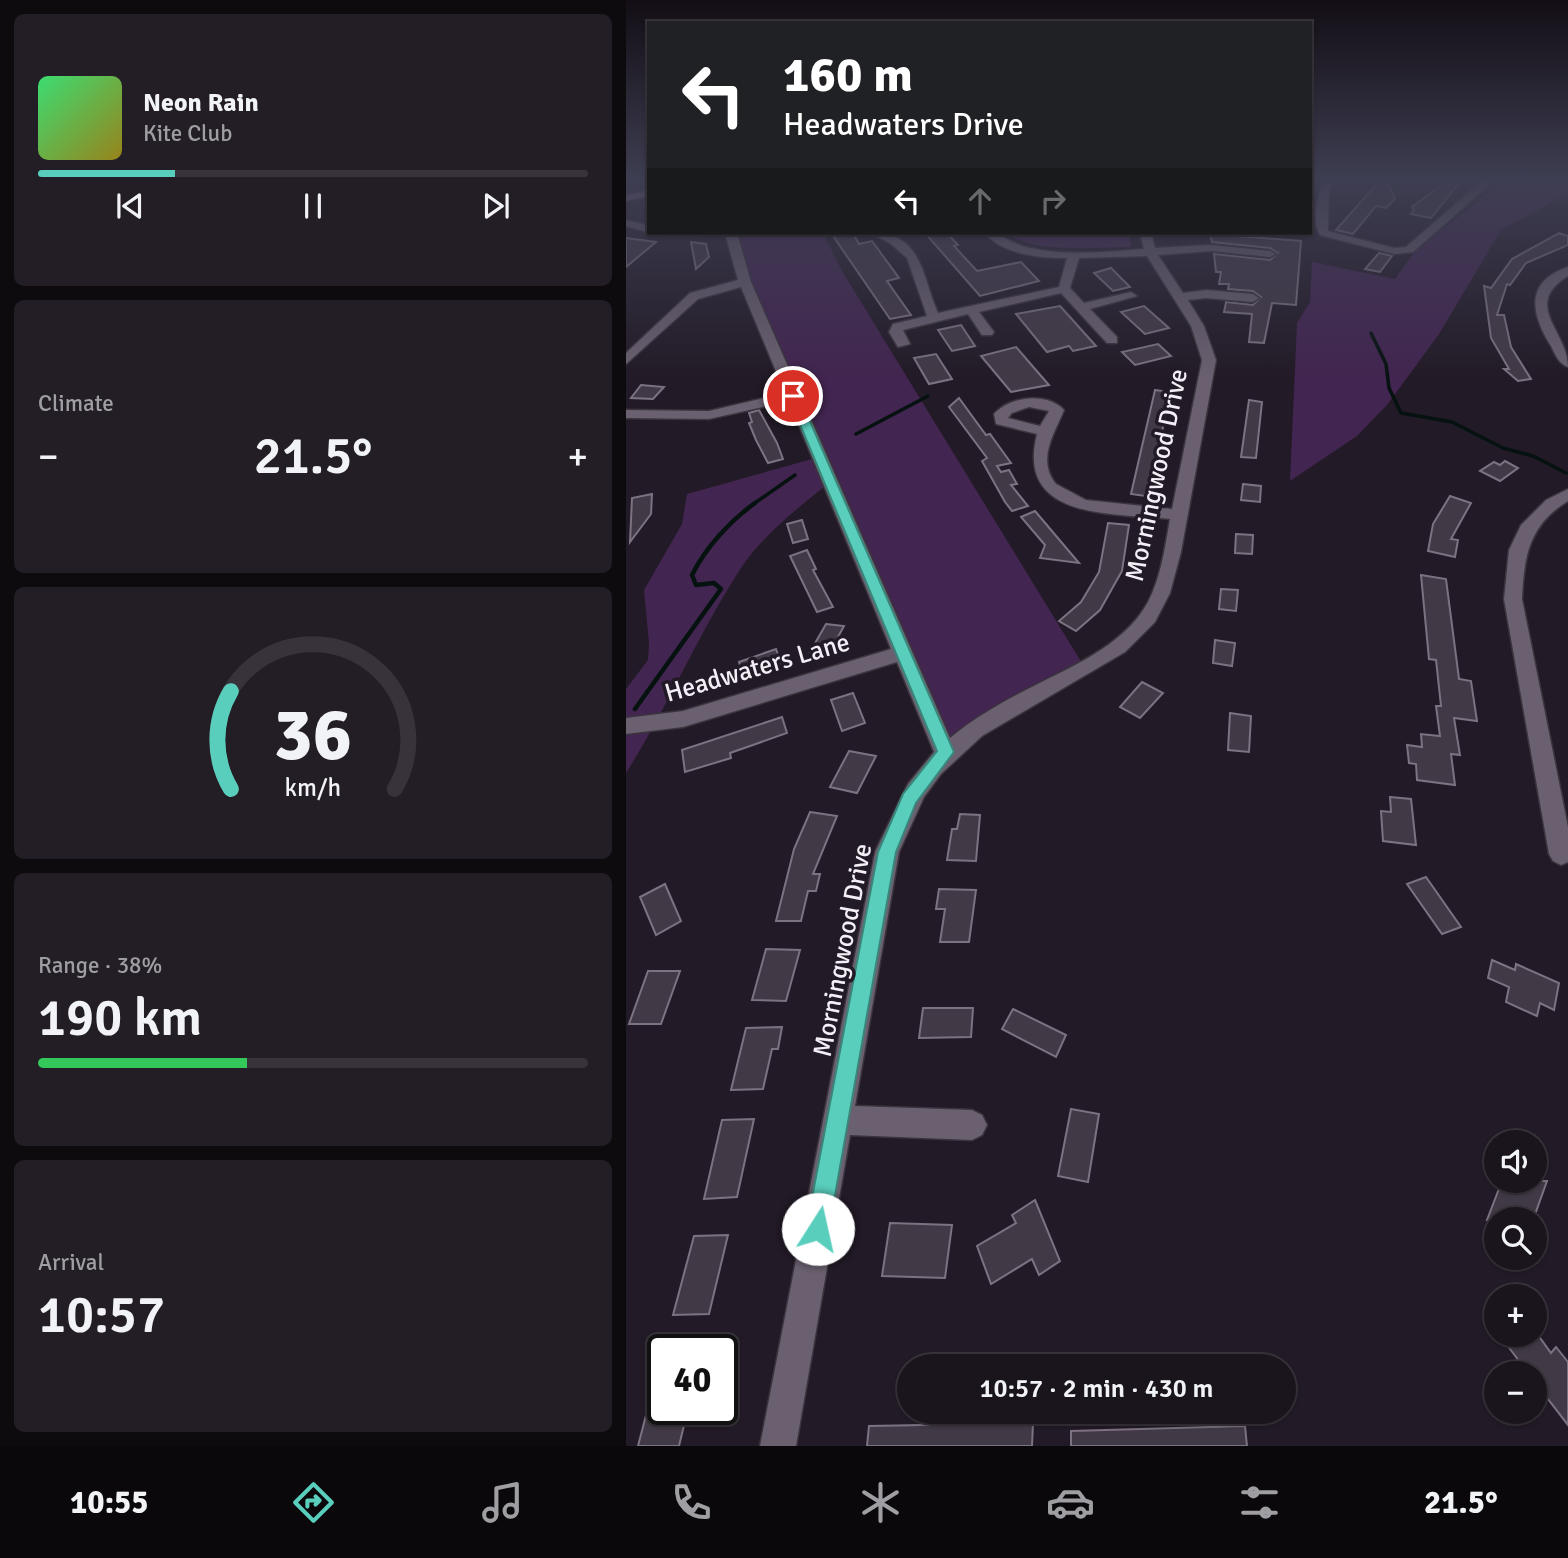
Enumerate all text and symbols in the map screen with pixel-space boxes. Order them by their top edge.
text: 160 m [783,45,913,105]
icon: left [668,49,759,140]
text: Neon Rain [143,87,259,119]
text: Headwaters Drive [783,105,1024,144]
text: Kite Club [143,119,232,148]
icon: left [888,182,926,220]
icon: ahead [961,182,999,220]
icon: right [1034,182,1072,220]
icon: previous [111,187,149,225]
icon: pause [294,187,332,225]
icon: next [477,187,515,225]
pin [763,366,823,426]
street label: Morningwood Drive [1119,366,1195,584]
icon: arrive [774,377,812,415]
text: Climate [38,389,114,418]
text: 21.5° [254,424,372,488]
text: − [38,433,59,480]
text: + [567,433,588,480]
street label: Headwaters Lane [661,626,854,710]
text: 36 [274,691,352,780]
text: km/h [285,772,341,803]
street label: Morningwood Drive [807,841,879,1059]
text: Range · 38% [38,951,162,980]
text: 190 km [38,986,202,1050]
map controls [1484,1130,1547,1424]
button: sound [1484,1130,1547,1193]
position arrow [781,1192,855,1266]
button: search [1484,1207,1547,1270]
text: Arrival [38,1248,104,1277]
text: 10:57 [38,1283,165,1347]
button: + [1484,1284,1547,1347]
speed limit sign: 40 [647,1334,738,1425]
button: − [1484,1361,1547,1424]
text: 10:57 · 2 min · 430 m [980,1373,1213,1405]
icon: directions [289,1478,338,1527]
icon: music [478,1478,527,1527]
icon: phone [667,1478,716,1527]
icon: climate [856,1478,905,1527]
icon: car [1046,1478,1095,1527]
icon: filters [1235,1478,1284,1527]
text: 10:55 [70,1483,149,1522]
text: 21.5° [1424,1483,1498,1522]

